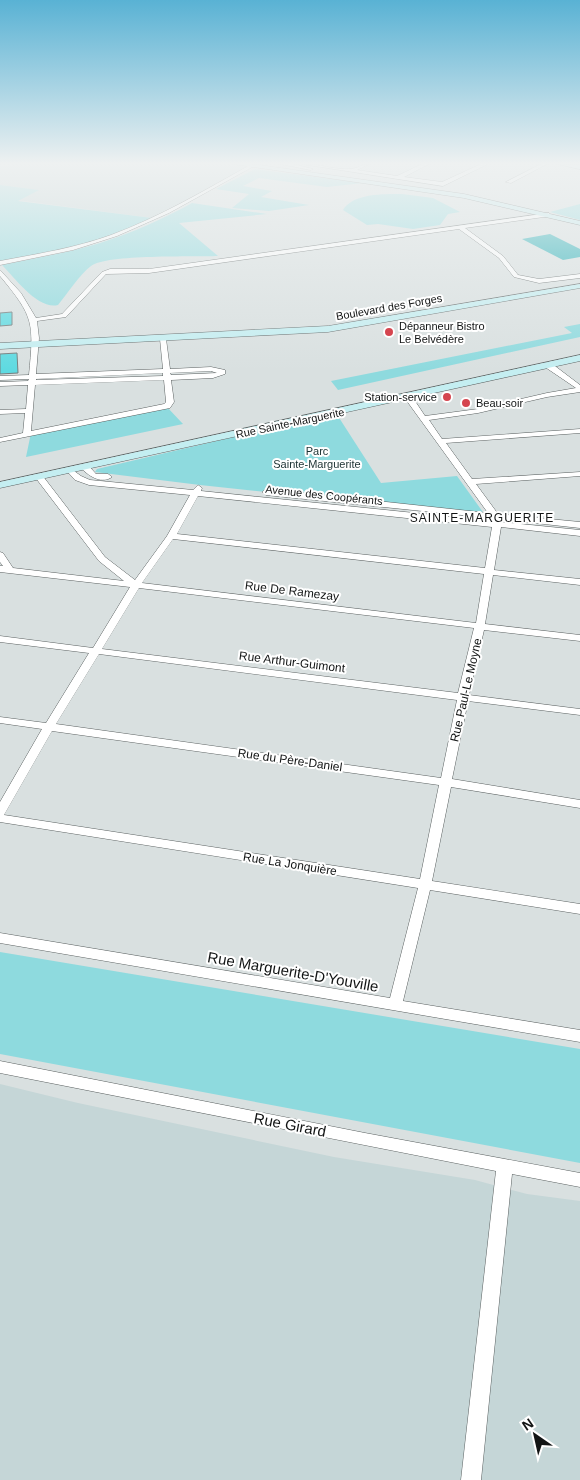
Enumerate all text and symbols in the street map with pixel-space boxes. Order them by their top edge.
street label: Boulevard des Forges [335,292,444,322]
place label: Dépanneur Bistro Le Belvédère [399,320,485,345]
marker: Dépanneur Bistro Le Belvédère [383,326,395,338]
place label: Station-service [364,391,437,403]
marker: Station-service [441,391,453,403]
marker: Beau-soir [460,397,472,409]
place label: Beau-soir [476,397,523,409]
street label: Rue Sainte-Marguerite [235,406,345,440]
park label: Parc Sainte-Marguerite [273,445,361,470]
street label: Avenue des Coopérants [265,483,384,507]
district label: SAINTE-MARGUERITE [410,511,554,525]
street label: Rue De Ramezay [244,578,340,604]
street label: Rue Paul-Le Moyne [447,636,485,743]
street label: Rue Arthur-Guimont [238,649,346,676]
street label: Rue du Père-Daniel [237,746,343,774]
street label: Rue La Jonquière [242,850,338,878]
street label: Rue Marguerite-D'Youville [206,948,380,995]
street label: Rue Girard [252,1109,328,1140]
north arrow [510,1410,560,1460]
text: N [519,1415,536,1434]

